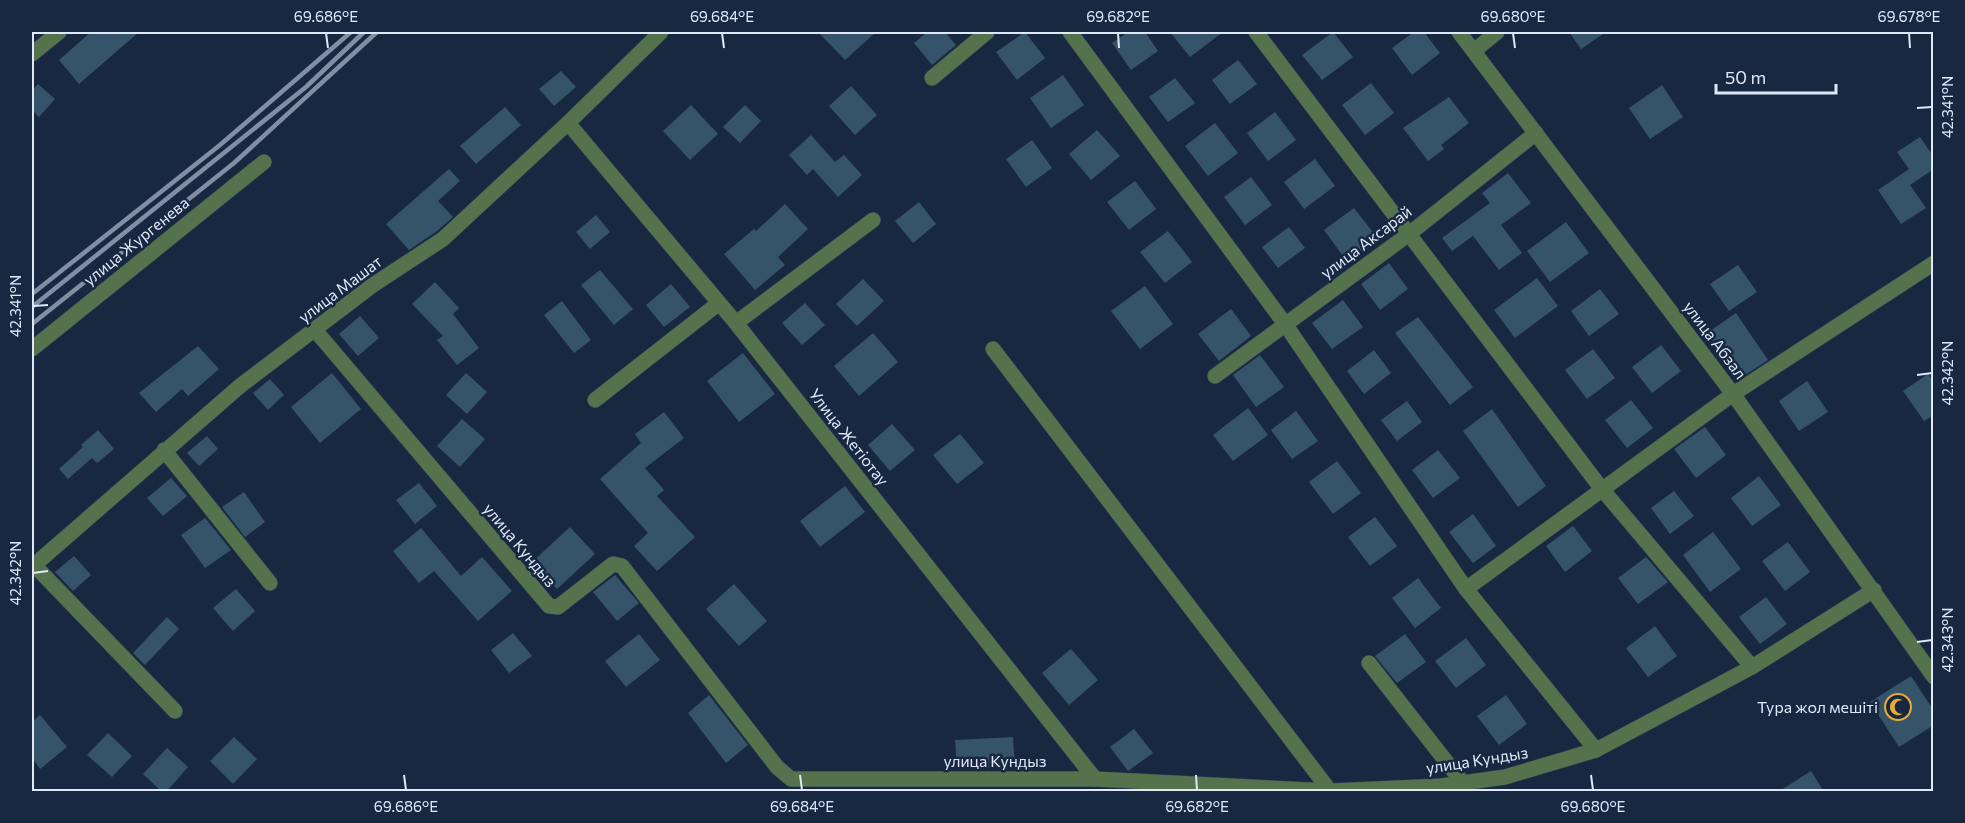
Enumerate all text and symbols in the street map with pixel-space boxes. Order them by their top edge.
text: 69.686°E [294,7,358,25]
text: 69.684°E [690,7,754,25]
text: 69.682°E [1086,7,1150,25]
text: 69.680°E [1481,7,1546,25]
text: 69.678°E [1878,7,1941,25]
scale bar [1716,57,1836,95]
text: 50 m [1725,66,1766,88]
text: 42.341°N [1938,76,1956,138]
street label: улица Жургенева [79,192,192,289]
street label: улица Аксарай [1316,201,1415,282]
street label: улица Машат [294,251,385,326]
text: 42.341°N [6,275,24,337]
street label: улица Абзал [1680,297,1751,382]
text: 42.342°N [1938,341,1956,405]
street label: Улица Жетіотау [806,384,893,489]
street label: улица Кундыз [480,499,561,590]
text: 42.342°N [6,541,24,605]
text: 42.343°N [1938,607,1956,673]
mosque icon: Тура жол мешіті [1883,692,1913,722]
place label: Тура жол мешіті [1757,697,1878,716]
street label: улица Кундыз [1425,742,1529,777]
street label: улица Кундыз [943,751,1047,770]
text: 69.686°E [374,797,438,815]
text: 69.684°E [770,797,834,815]
text: 69.682°E [1165,797,1229,815]
text: 69.680°E [1561,797,1626,815]

